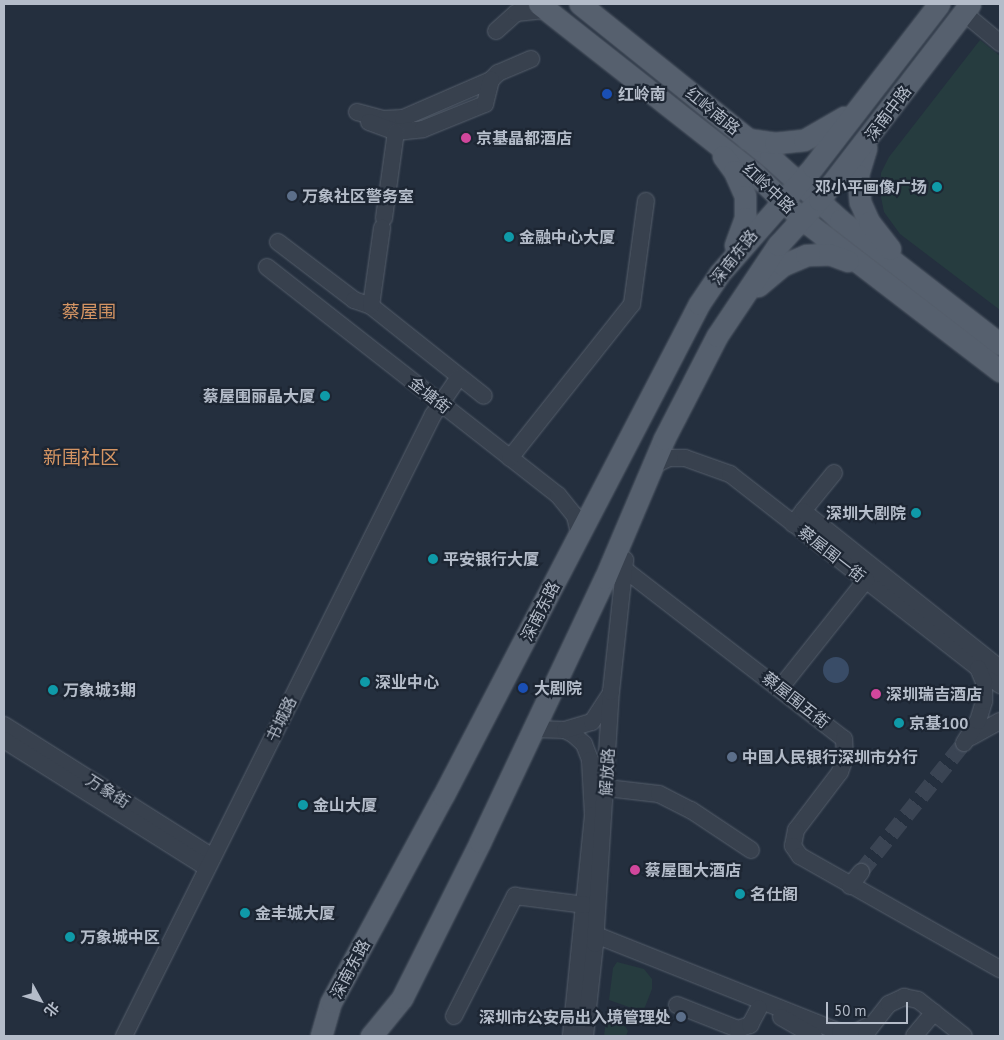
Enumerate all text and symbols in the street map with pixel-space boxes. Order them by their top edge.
street label: 深南中路 [861,82,915,144]
street label: 红岭南路 [682,83,744,139]
place label: 红岭南 [618,84,666,104]
marker: 红岭南 [600,87,614,101]
place label: 京基晶都酒店 [476,128,572,148]
marker: 京基晶都酒店 [460,132,472,144]
street label: 红岭中路 [739,159,799,217]
place label: 邓小平画像广场 [815,177,927,197]
marker: 邓小平画像广场 [931,181,943,193]
place label: 万象社区警务室 [302,186,414,206]
marker: 万象社区警务室 [286,190,298,202]
street label: 深南东路 [707,226,761,288]
place label: 金融中心大厦 [519,227,615,247]
marker: 金融中心大厦 [503,231,515,243]
district label: 蔡屋围 [62,301,116,323]
street label: 金塘街 [405,373,455,417]
place label: 蔡屋围丽晶大厦 [203,386,315,406]
marker: 蔡屋围丽晶大厦 [319,390,331,402]
district label: 新围社区 [43,447,119,469]
place label: 深圳大剧院 [826,503,906,523]
marker: 深圳大剧院 [910,507,922,519]
street label: 蔡屋围一街 [795,522,869,586]
place label: 平安银行大厦 [443,549,539,569]
marker: 平安银行大厦 [427,553,439,565]
street label: 深南东路 [517,578,563,644]
street label: 蔡屋围五街 [759,668,833,732]
place label: 深业中心 [375,672,439,692]
marker: 深业中心 [359,676,371,688]
place label: 大剧院 [534,678,582,698]
place label: 万象城3期 [63,680,136,700]
marker: 大剧院 [516,681,530,695]
marker: 万象城3期 [47,684,59,696]
place label: 深圳瑞吉酒店 [886,684,982,704]
marker: 深圳瑞吉酒店 [870,688,882,700]
street label: 书城路 [262,693,300,745]
place label: 京基100 [909,713,968,733]
marker: 京基100 [893,717,905,729]
place label: 中国人民银行深圳市分行 [742,747,918,767]
street label: 解放路 [596,748,618,796]
marker: 中国人民银行深圳市分行 [726,751,738,763]
street label: 万象街 [83,770,133,812]
place label: 金山大厦 [313,795,377,815]
marker: 金山大厦 [297,799,309,811]
place label: 蔡屋围大酒店 [645,860,741,880]
marker: 蔡屋围大酒店 [629,864,641,876]
place label: 名仕阁 [750,884,798,904]
marker: 名仕阁 [734,888,746,900]
place label: 金丰城大厦 [255,903,335,923]
marker: 金丰城大厦 [239,907,251,919]
place label: 万象城中区 [80,927,160,947]
marker: 万象城中区 [64,931,76,943]
street label: 深南东路 [327,936,373,1002]
north arrow [15,975,65,1025]
scale bar [829,992,912,1024]
text: 北 [40,998,63,1021]
text: 50 m [834,1001,867,1020]
place label: 深圳市公安局出入境管理处 [479,1007,671,1027]
marker: 深圳市公安局出入境管理处 [675,1011,687,1023]

